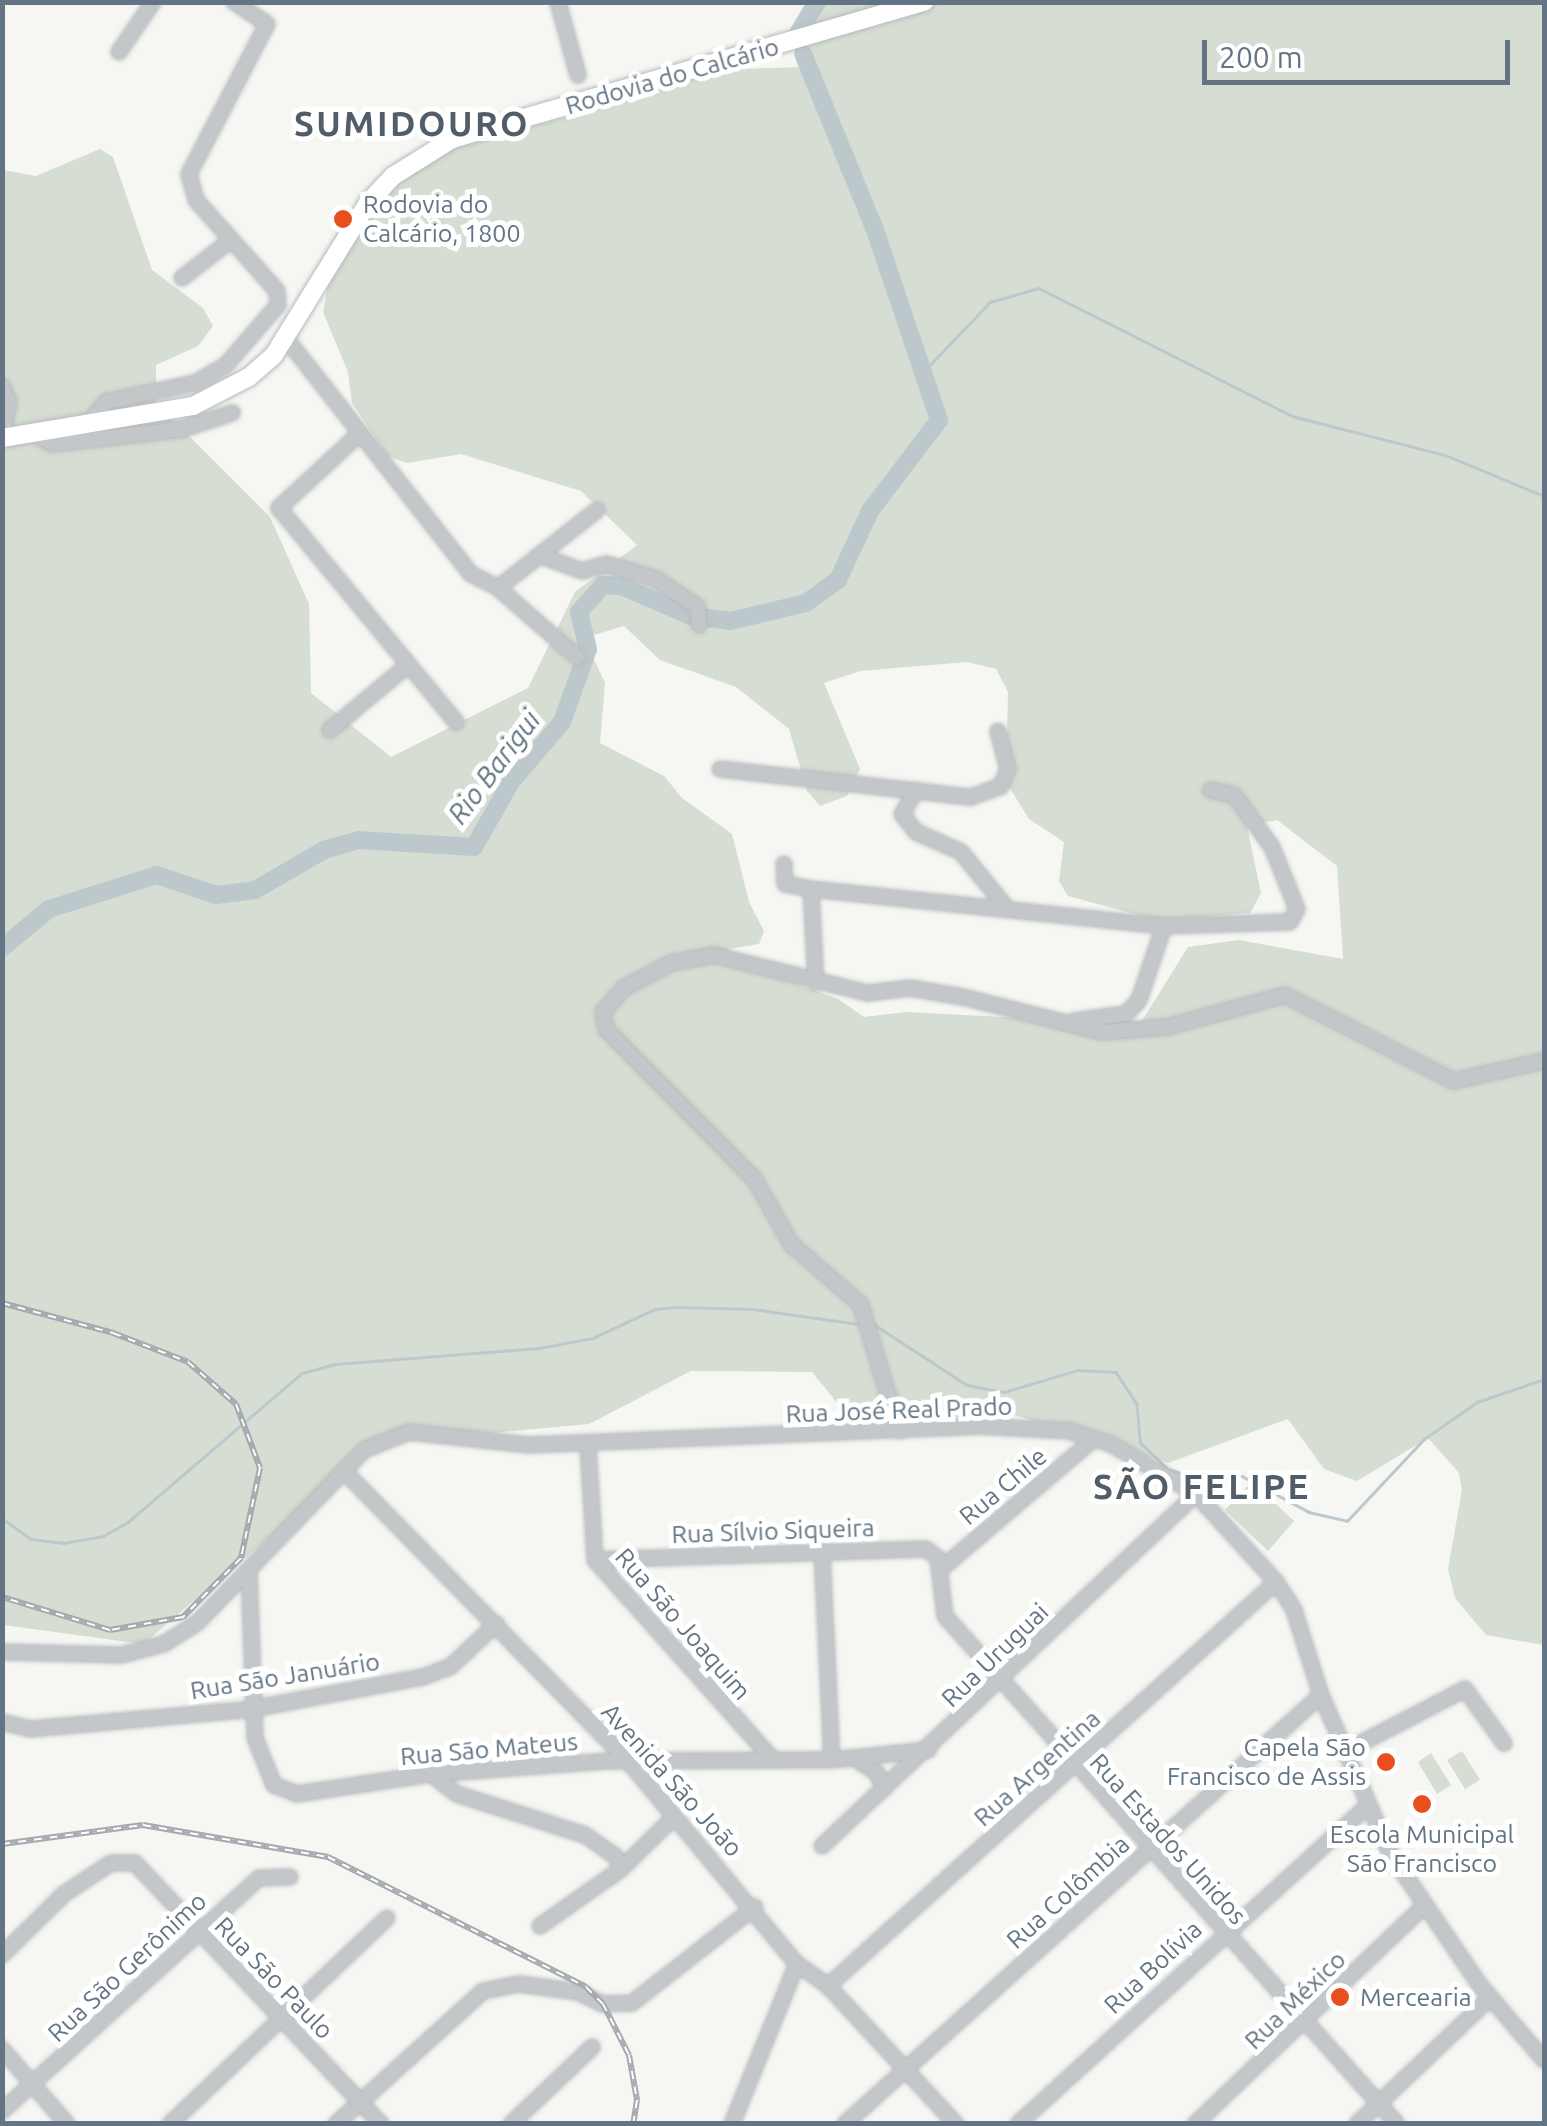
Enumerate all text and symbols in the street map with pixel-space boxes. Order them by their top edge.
scale bar [1207,20,1514,82]
street label: Rodovia do Calcário [562,31,782,121]
text: 200 m [1219,40,1303,74]
district label: SUMIDOURO [294,102,530,144]
place label: Rodovia do Calcário, 1800 [363,190,521,249]
marker: Rodovia do Calcário, 1800 [332,208,354,230]
water label: Rio Barigui [441,704,547,830]
street label: Rua José Real Prado [785,1391,1013,1429]
street label: Rua Chile [953,1441,1053,1531]
district label: SÃO FELIPE [1093,1465,1311,1507]
street label: Rua Sílvio Siqueira [671,1512,875,1550]
street label: Rua São Joaquim [609,1542,757,1706]
street label: Rua Uruguai [935,1597,1055,1713]
street label: Rua São Januário [188,1646,382,1706]
street label: Avenida São João [595,1697,749,1863]
street label: Rua Argentina [968,1703,1106,1833]
street label: Rua São Mateus [399,1726,579,1772]
place label: Capela São Francisco de Assis [1167,1733,1366,1792]
street label: Rua Estados Unidos [1083,1747,1253,1931]
marker: Capela São Francisco de Assis [1375,1751,1397,1773]
marker: Escola Municipal São Francisco [1411,1793,1433,1815]
place label: Escola Municipal São Francisco [1330,1820,1514,1879]
street label: Rua Colômbia [1000,1829,1136,1955]
street label: Rua São Gerônimo [42,1886,212,2048]
street label: Rua São Paulo [208,1911,340,2045]
street label: Rua Bolívia [1098,1914,1208,2020]
street label: Rua México [1238,1944,1352,2056]
place label: Mercearia [1360,1982,1472,2012]
marker: Mercearia [1329,1986,1351,2008]

